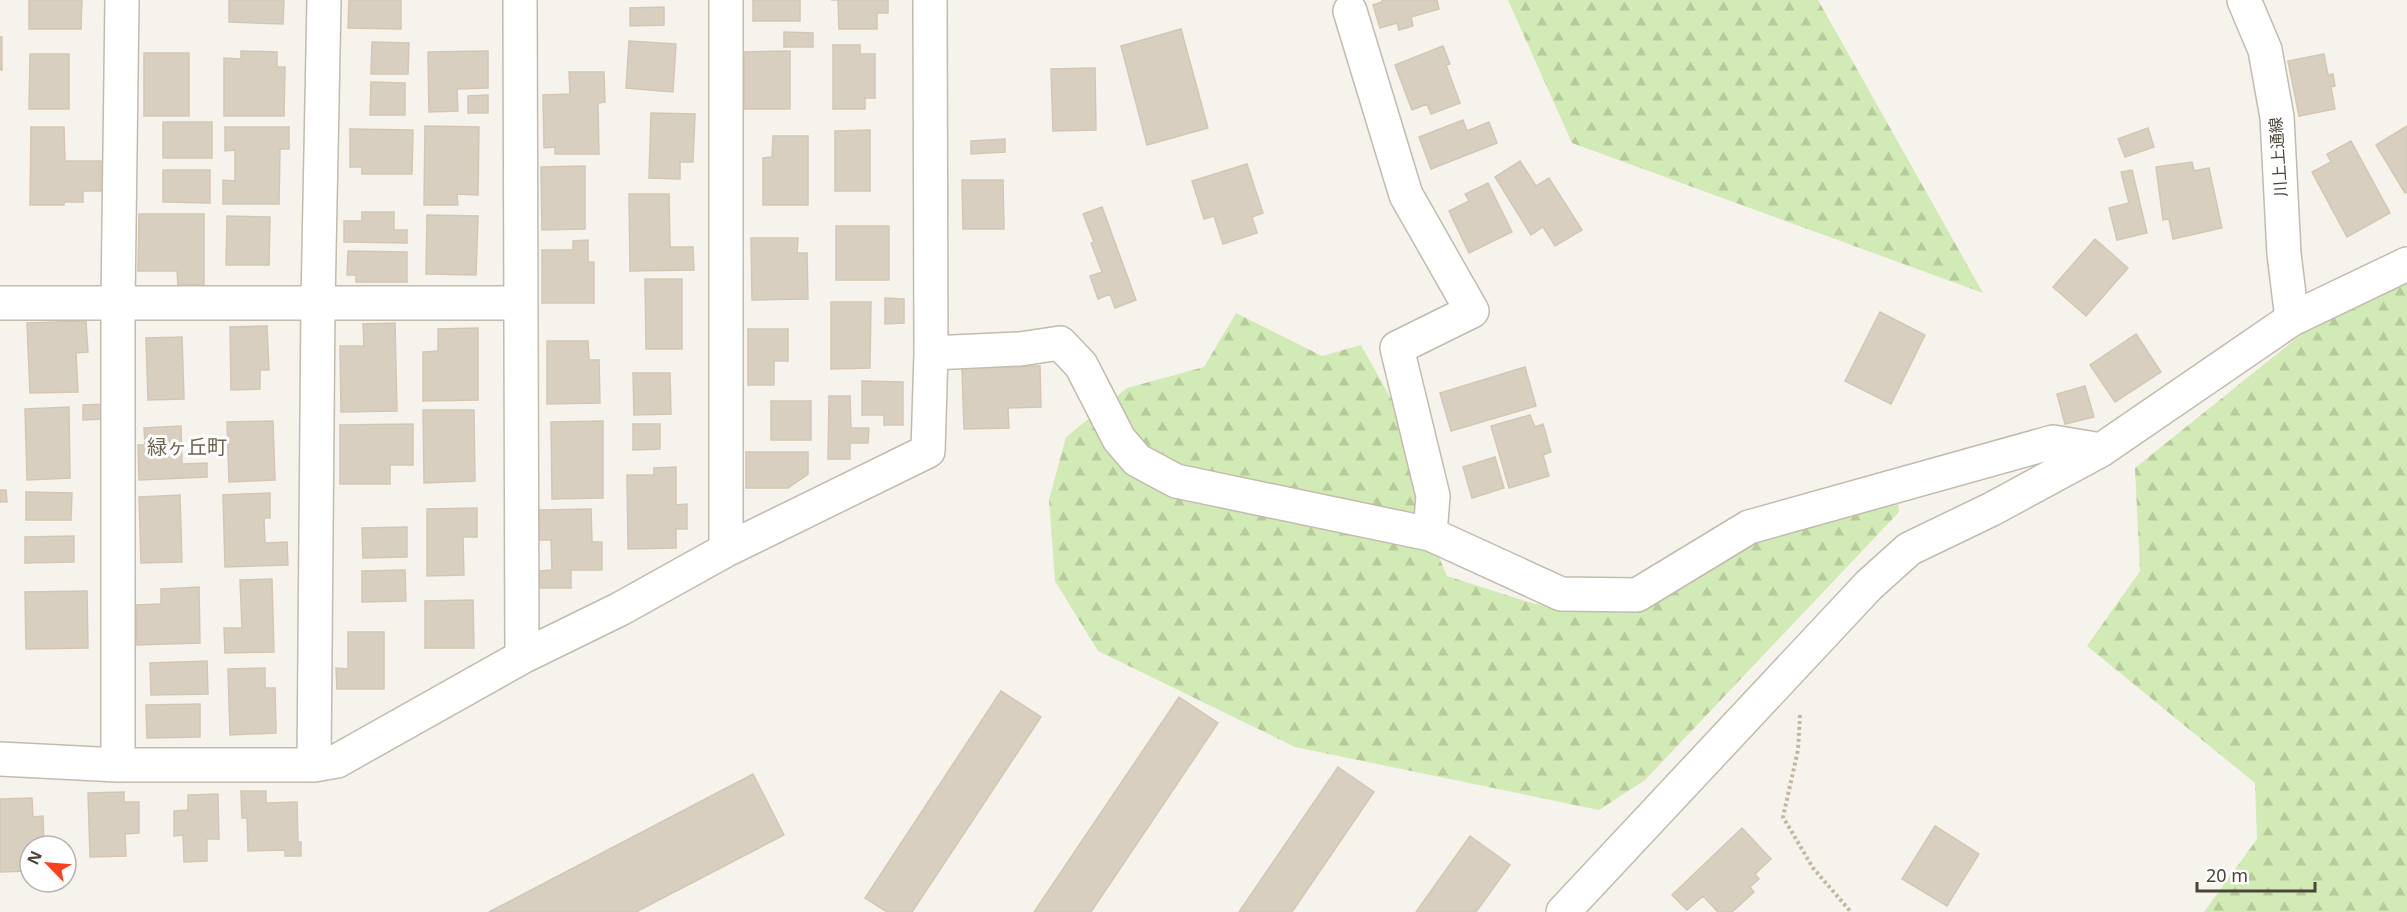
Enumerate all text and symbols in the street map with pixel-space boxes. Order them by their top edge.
street label: 川上上通線 [2264,116,2292,198]
district label: 緑ヶ丘町 [147,433,227,460]
north arrow [18,834,78,894]
text: N [22,847,47,868]
scale bar [2197,855,2316,893]
text: 20 m [2206,863,2248,887]

